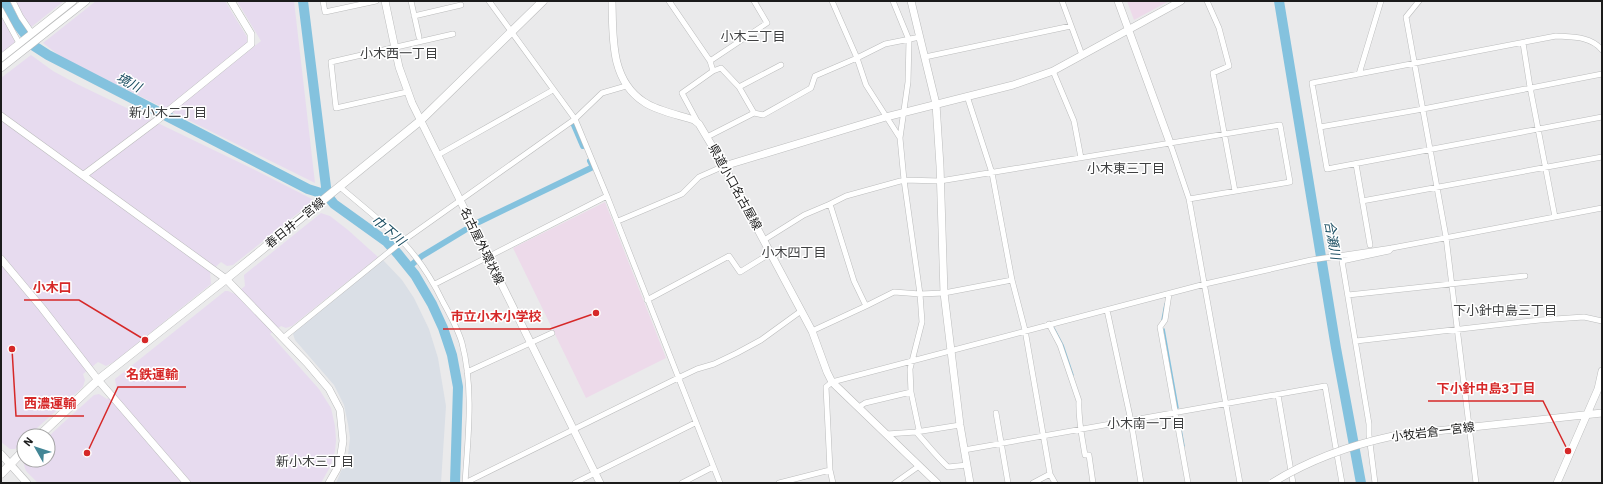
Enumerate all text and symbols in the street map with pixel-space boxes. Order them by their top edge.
district label: 小木三丁目 [720,28,786,45]
district label: 小木西一丁目 [360,45,438,62]
water label: 境川 [113,69,146,97]
district label: 新小木二丁目 [129,104,207,121]
street label: 県道小口名古屋線 [706,141,765,232]
district label: 小木東三丁目 [1087,160,1165,177]
street label: 春日井一宮線 [262,194,327,251]
street label: 名古屋外環状線 [457,205,508,287]
water label: 巾下川 [368,211,410,251]
water label: 合瀬川 [1321,219,1345,263]
district label: 小木四丁目 [761,244,827,261]
callout: 小木口 [24,275,79,300]
text: 小木口 [32,279,72,296]
district label: 下小針中島三丁目 [1453,302,1557,319]
callout: 市立小木小学校 [443,304,550,329]
text: 市立小木小学校 [450,308,542,325]
callout: 名鉄運輸 [118,362,186,387]
text: 名鉄運輸 [126,366,179,383]
callout: 下小針中島3丁目 [1428,376,1543,401]
text: 下小針中島3丁目 [1437,380,1535,397]
callout: 西濃運輸 [16,391,84,416]
text: 西濃運輸 [24,395,77,412]
district label: 小木南一丁目 [1107,415,1185,432]
street label: 小牧岩倉一宮線 [1390,419,1476,444]
north arrow [16,428,56,468]
text: N [20,434,36,449]
district label: 新小木三丁目 [276,453,354,470]

